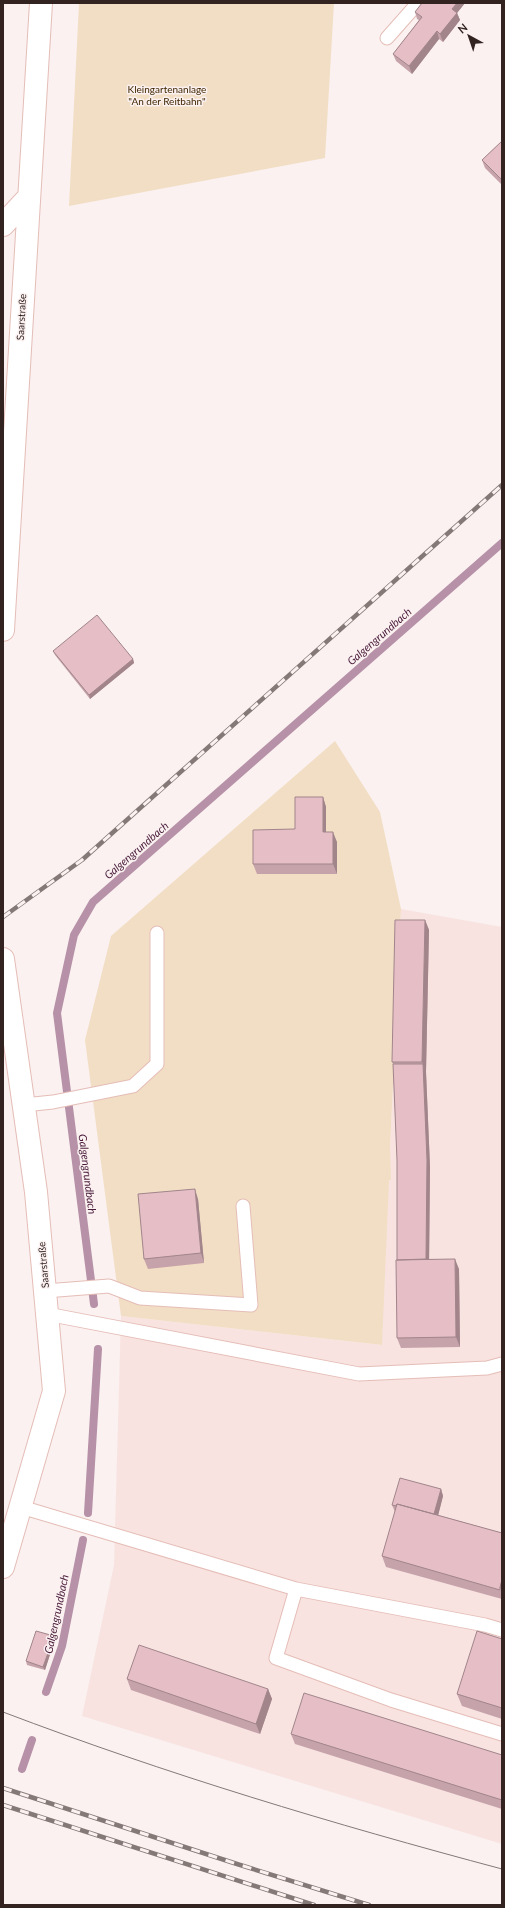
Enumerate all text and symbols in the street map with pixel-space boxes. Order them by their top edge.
north arrow [449,16,489,56]
text: N [455,20,470,36]
park label: Kleingartenanlage "An der Reitbahn" [128,83,206,107]
street label: Saarstraße [14,293,28,341]
water label: Galgengrundbach [344,605,414,667]
water label: Galgengrundbach [101,819,171,881]
water label: Galgengrundbach [77,1133,99,1215]
street label: Saarstraße [35,1241,51,1289]
water label: Galgengrundbach [41,1573,71,1655]

